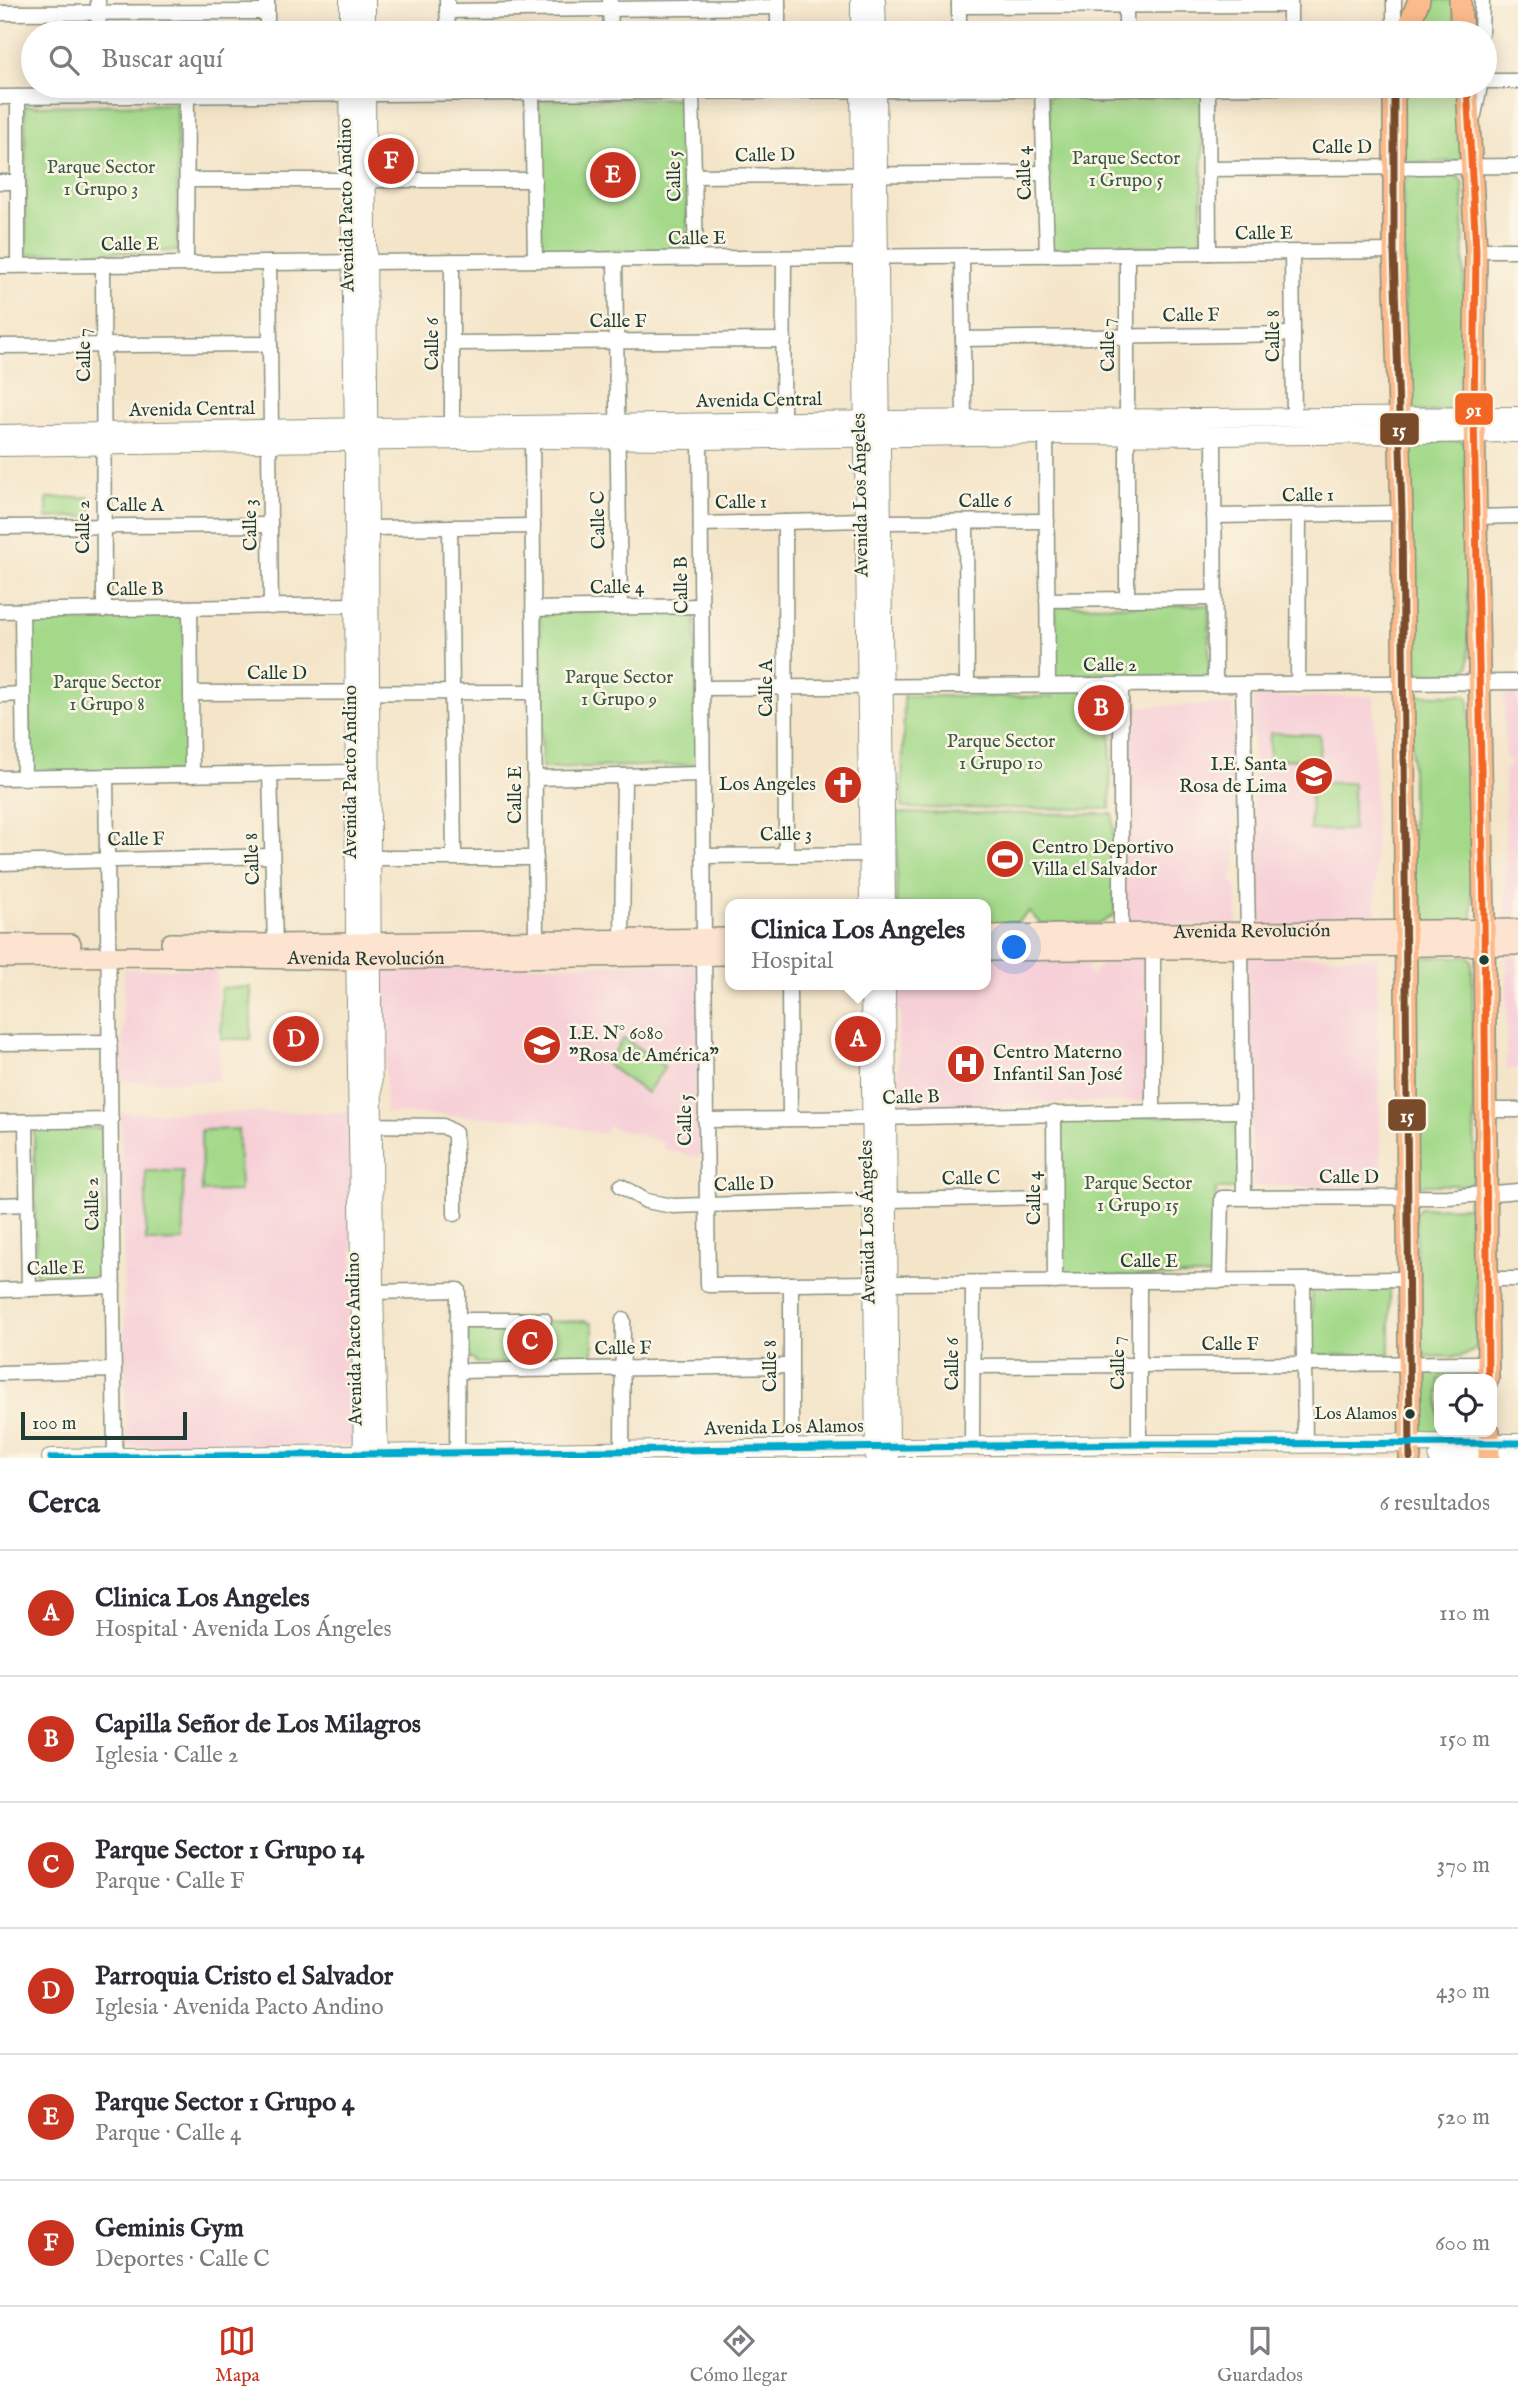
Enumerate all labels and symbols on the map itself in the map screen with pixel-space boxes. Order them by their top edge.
street label: Avenida Pacto Andino [333,118,361,293]
pin: F [368,135,414,187]
street label: Calle D [1312,136,1372,160]
street label: Calle D [735,143,795,169]
street label: Calle 4 [1012,145,1038,201]
park label: Parque Sector 1 Grupo 5 [1072,147,1180,193]
pin: E [590,149,636,201]
street label: Calle 5 [663,150,687,202]
park label: Parque Sector 1 Grupo 3 [47,156,155,202]
street label: Calle E [1235,221,1293,247]
street label: Calle E [668,226,726,252]
street label: Calle E [101,232,159,258]
street label: Calle F [1162,304,1220,328]
street label: Calle F [589,310,647,334]
street label: Calle 8 [1262,310,1286,362]
street label: Calle 6 [421,317,445,371]
street label: Calle 7 [1097,318,1121,372]
street label: Calle 7 [73,328,97,382]
street label: Avenida Central [695,388,823,414]
line badge: 91 [1454,392,1494,426]
street label: Avenida Central [128,397,256,423]
text: 91 [1465,399,1482,423]
line badge: 15 [1379,412,1420,446]
street label: Avenida Los Ángeles [847,413,874,578]
text: 15 [1392,419,1406,443]
street label: Calle 1 [1282,484,1334,508]
street label: Calle 6 [959,490,1012,514]
street label: Calle C [586,491,612,549]
street label: Calle 1 [715,491,767,515]
street label: Calle A [106,494,165,518]
street label: Calle 3 [239,499,263,551]
street label: Calle 2 [72,500,96,554]
street label: Calle B [669,556,695,614]
street label: Calle 4 [590,576,645,600]
street label: Calle B [106,577,164,603]
street label: Calle 2 [1083,654,1137,678]
street label: Calle A [755,658,779,717]
street label: Calle D [247,662,307,686]
park label: Parque Sector 1 Grupo 9 [565,666,673,712]
park label: Parque Sector 1 Grupo 8 [53,671,161,717]
pin: B [1078,682,1124,734]
street label: Avenida Pacto Andino [339,685,363,860]
park label: Parque Sector 1 Grupo 10 [947,730,1055,776]
place label: I.E. Santa Rosa de Lima [1179,753,1288,799]
school or university icon: I.E. Santa Rosa de Lima [1293,755,1335,797]
church icon: Los Angeles [822,764,864,806]
street label: Calle E [504,766,528,824]
place label: Los Angeles [719,773,816,797]
street label: Calle 3 [760,823,812,847]
street label: Calle F [107,828,165,852]
street label: Calle 8 [240,832,266,886]
place label: Centro Deportivo Villa el Salvador [1031,836,1174,882]
sports icon: Centro Deportivo Villa el Salvador [984,838,1026,880]
street label: Avenida Revolución [1172,919,1331,945]
your location [997,930,1031,964]
street label: Avenida Revolución [286,947,445,972]
unlabelled marker [1477,953,1491,967]
pin: D [273,1013,319,1065]
pin: A [835,1013,881,1065]
place label: I.E. N° 6080 "Rosa de América" [569,1022,719,1068]
school or university icon: I.E. N° 6080 "Rosa de América" [521,1024,563,1066]
place label: Centro Materno Infantil San José [993,1041,1123,1087]
hospital icon: Centro Materno Infantil San José [945,1043,987,1085]
street label: Calle B [882,1085,940,1111]
street label: Calle 5 [674,1094,698,1146]
line badge: 15 [1387,1098,1427,1132]
text: 15 [1400,1105,1414,1129]
street label: Avenida Los Ángeles [854,1140,881,1305]
street label: Calle C [942,1166,1000,1192]
street label: Calle D [1319,1166,1379,1190]
street label: Calle 4 [1023,1170,1047,1225]
street label: Calle D [713,1172,775,1198]
park label: Parque Sector 1 Grupo 15 [1084,1172,1192,1218]
street label: Calle 2 [81,1177,105,1231]
street label: Calle E [1120,1250,1178,1274]
street label: Avenida Pacto Andino [341,1252,369,1427]
street label: Calle E [27,1256,85,1282]
pin: C [507,1316,553,1368]
street label: Calle F [1201,1333,1259,1357]
street label: Calle 7 [1107,1336,1131,1390]
street label: Calle F [594,1337,652,1361]
street label: Calle 6 [941,1337,965,1391]
street label: Calle 8 [759,1340,783,1392]
place label: Los Alamos [1314,1404,1397,1425]
marker: Los Alamos [1403,1407,1417,1421]
scale bar [21,1409,187,1441]
street label: Avenida Los Alamos [703,1415,864,1441]

